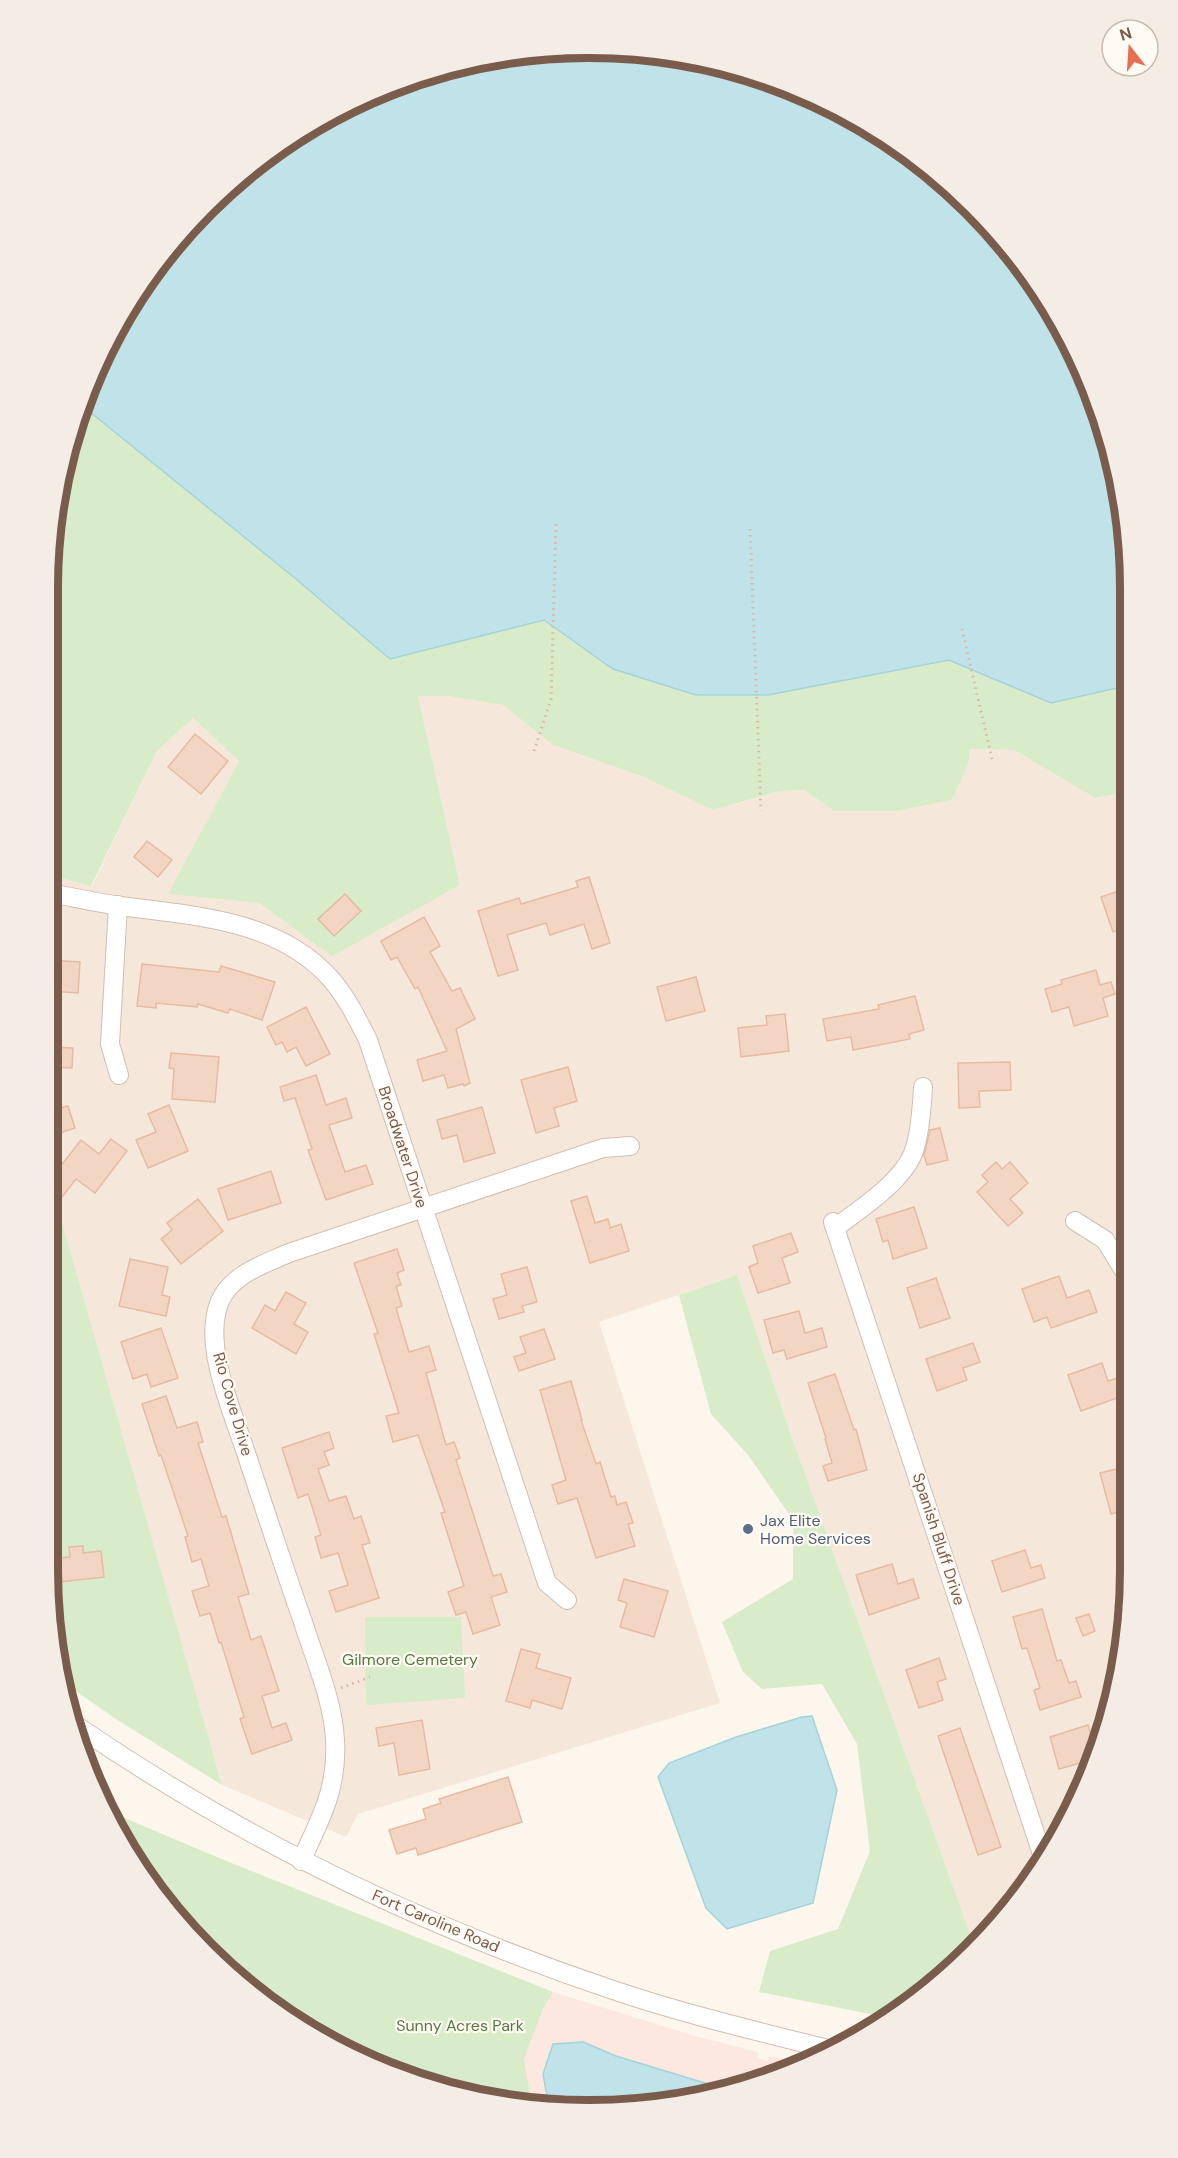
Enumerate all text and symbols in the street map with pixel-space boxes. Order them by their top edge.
north arrow [1100,18,1160,78]
text: N [1117,22,1134,46]
street label: Broadwater Drive [373,1083,433,1211]
street label: Rio Cove Drive [208,1350,258,1458]
street label: Spanish Bluff Drive [908,1470,970,1608]
place label: Jax Elite Home Services [760,1510,871,1549]
marker: Jax Elite Home Services [741,1522,755,1536]
park label: Gilmore Cemetery [342,1649,478,1670]
street label: Fort Caroline Road [369,1885,503,1957]
park label: Sunny Acres Park [396,2015,524,2036]

